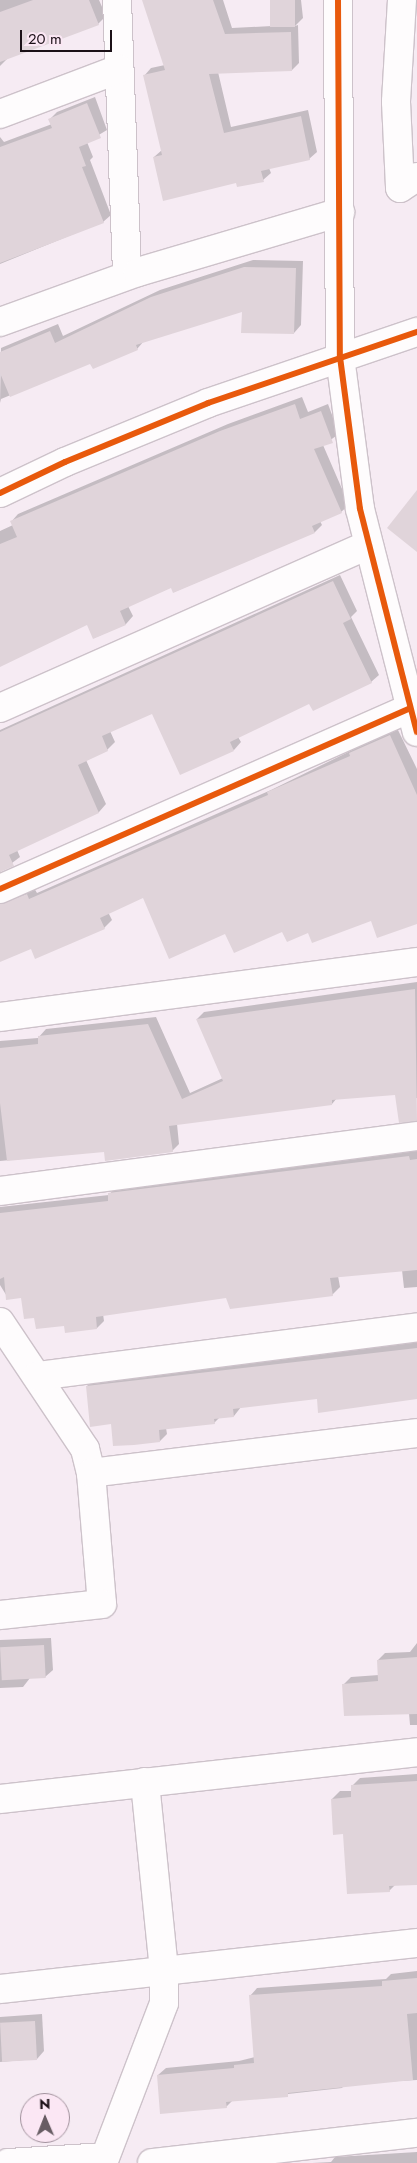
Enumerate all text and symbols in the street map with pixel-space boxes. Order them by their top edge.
scale bar [22,20,115,52]
text: 20 m [28,28,62,50]
north arrow [20,2093,70,2143]
text: N [39,2094,50,2114]

